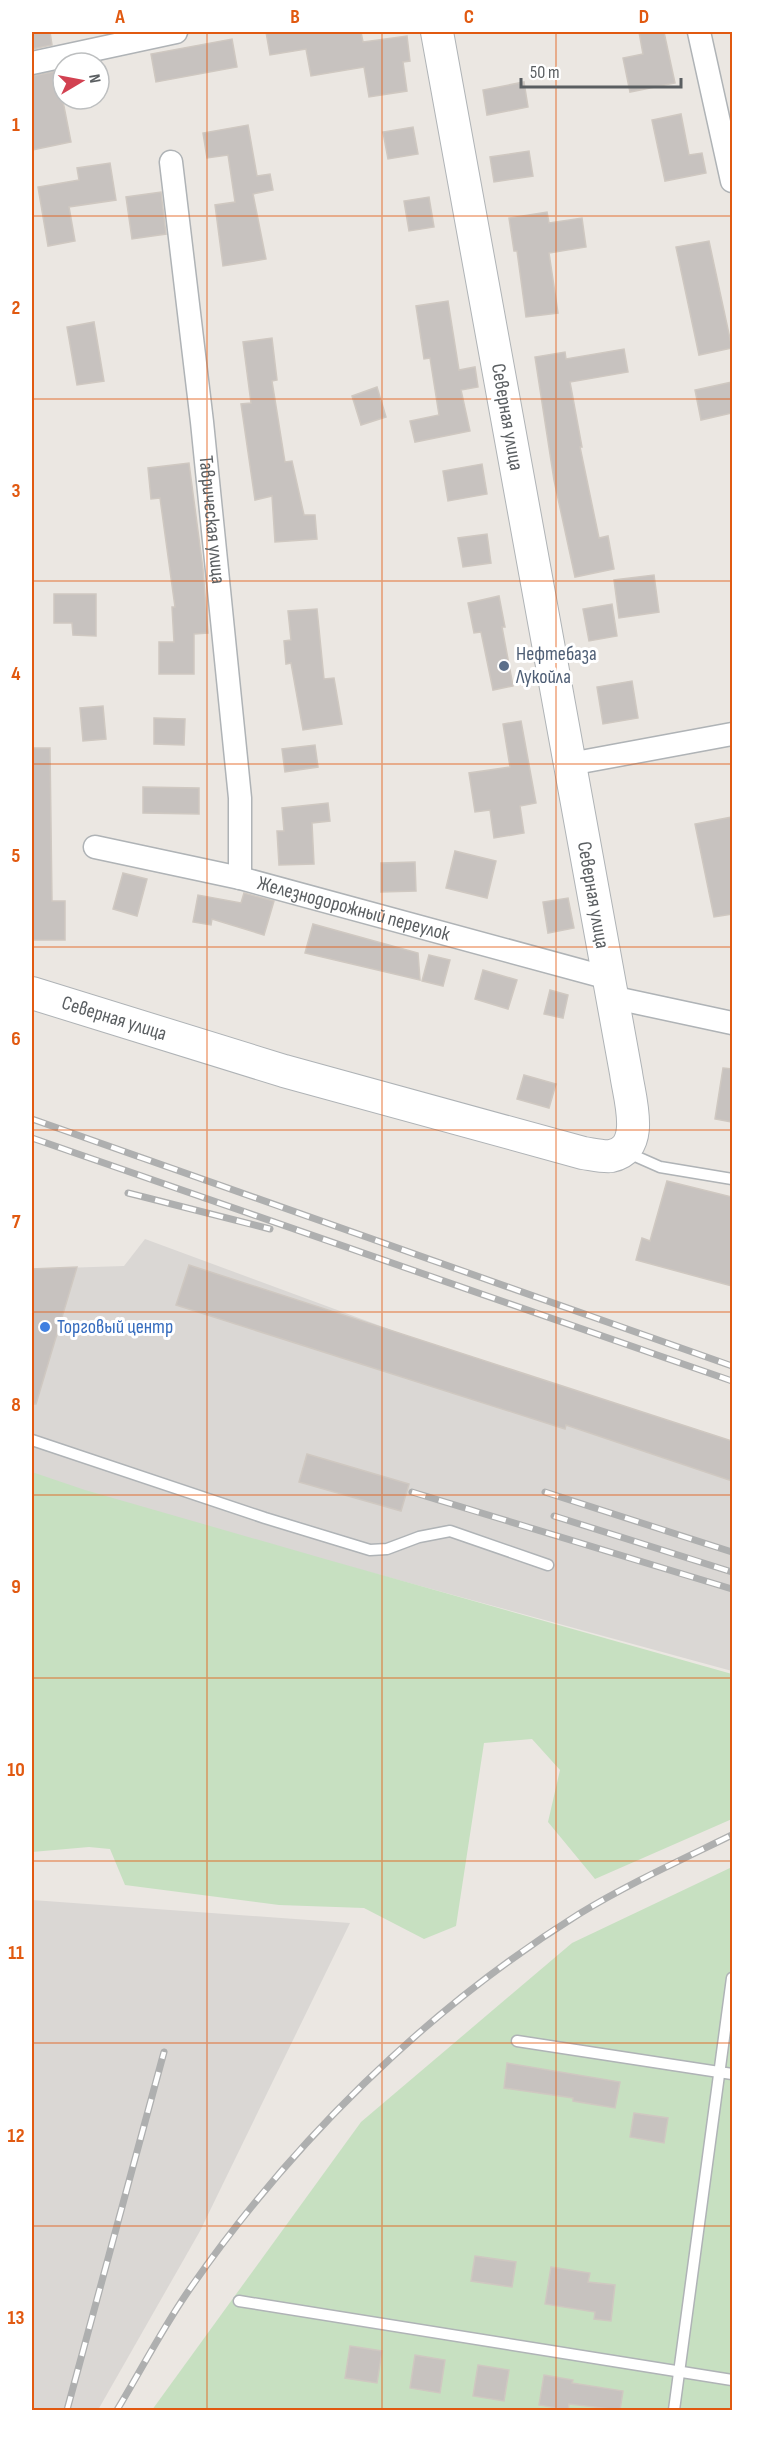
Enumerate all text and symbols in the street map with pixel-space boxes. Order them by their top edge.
text: A [114,5,125,29]
text: B [290,5,300,29]
text: C [464,5,474,29]
text: D [639,5,649,29]
north arrow [51,51,111,111]
scale bar [521,51,682,89]
text: 50 m [530,62,560,83]
text: N [84,73,104,85]
text: 1 [12,113,20,137]
text: 2 [12,296,20,320]
street label: Северная улица [486,362,528,472]
street label: Таврическая улица [193,454,230,585]
text: 3 [12,479,21,503]
place label: Нефтебаза Лукойла [515,642,597,689]
marker: Нефтебаза Лукойла [497,659,511,673]
text: 4 [11,662,21,686]
street label: Северная улица [572,840,614,950]
text: 5 [12,844,21,868]
street label: Железнодорожный переулок [255,871,453,947]
street label: Северная улица [59,991,169,1046]
text: 6 [11,1027,21,1051]
text: 7 [12,1210,21,1234]
place label: Торговый центр [57,1315,173,1339]
marker: Торговый центр [38,1320,52,1334]
text: 8 [11,1393,21,1417]
text: 9 [11,1575,21,1599]
text: 10 [7,1758,25,1782]
text: 11 [8,1941,24,1965]
text: 12 [8,2124,24,2148]
text: 13 [8,2306,24,2330]

